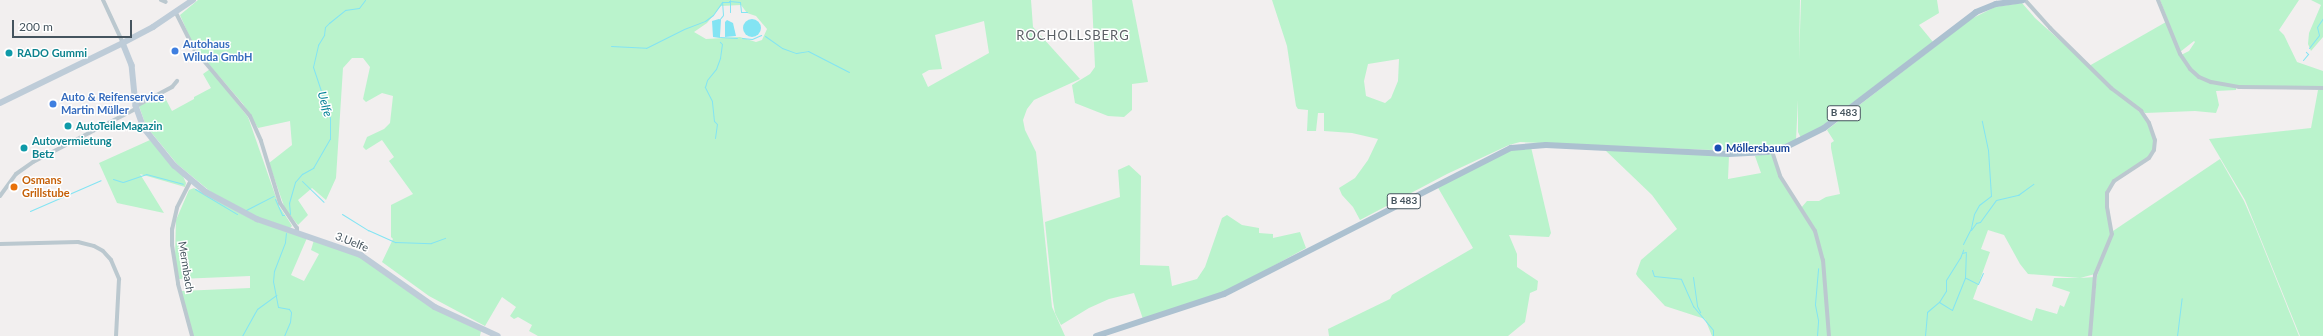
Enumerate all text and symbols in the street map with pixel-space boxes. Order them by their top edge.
scale bar [14,12,134,38]
text: 200 m [19,19,53,34]
district label: ROCHOLLSBERG [1016,27,1130,43]
place label: Autohaus Wiluda GmbH [183,38,252,64]
place label: RADO Gummi [17,46,87,60]
marker: Autohaus Wiluda GmbH [170,46,180,56]
marker: RADO Gummi [4,48,14,58]
water label: Uelfe [315,90,335,118]
place label: Auto & Reifenservice Martin Müller [61,91,164,117]
marker: Auto & Reifenservice Martin Müller [48,99,58,109]
road number: B 483 [1826,105,1862,121]
place label: AutoTeileMagazin [76,119,162,133]
marker: AutoTeileMagazin [63,121,73,131]
place label: Autovermietung Betz [32,135,112,161]
place label: Möllersbaum [1726,141,1790,155]
marker: Autovermietung Betz [19,143,29,153]
marker: Möllersbaum [1713,143,1723,153]
place label: Osmans Grillstube [22,174,70,200]
marker: Osmans Grillstube [9,182,19,192]
road number: B 483 [1386,193,1422,209]
street label: 3.Uelfe [334,229,370,255]
street label: Mermbach [175,240,197,294]

